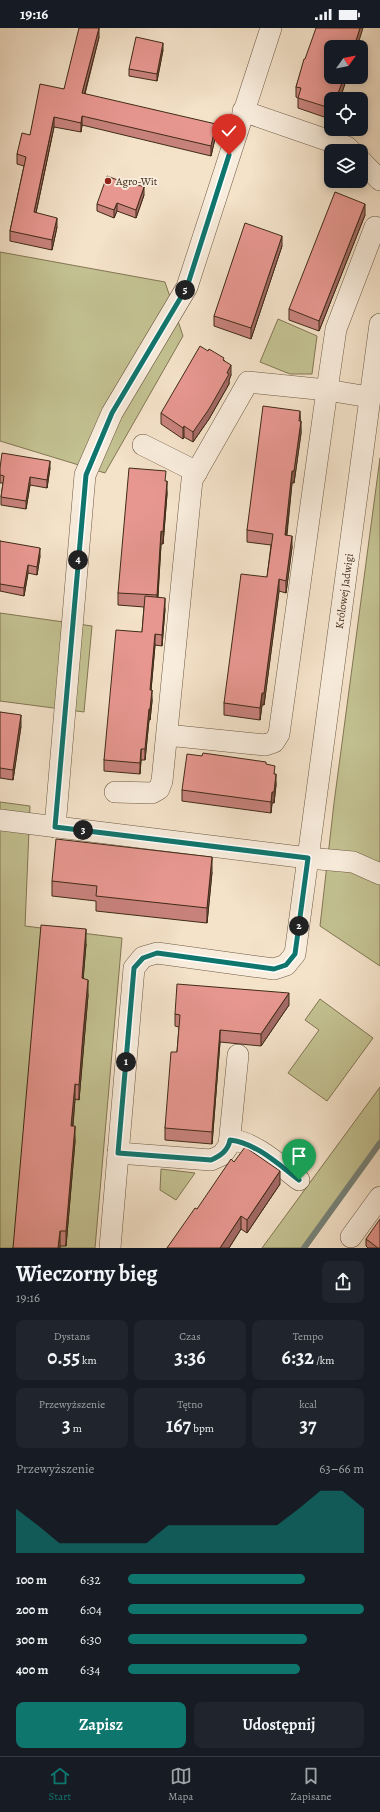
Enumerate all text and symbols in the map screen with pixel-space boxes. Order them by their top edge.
text: 19:16 [20,4,48,24]
north arrow [324,40,368,84]
map controls [324,40,368,188]
button: locate [324,92,368,136]
pin [212,114,246,155]
icon: check [218,120,240,142]
button: layers [324,144,368,188]
place label: Agro-Wit [115,174,158,189]
marker: Agro-Wit [103,176,113,186]
pin: 5 [175,280,195,300]
text: 5 [183,282,187,297]
pin: 4 [68,550,88,570]
text: 4 [75,552,81,567]
street label: Królowej Jadwigi [332,553,357,630]
pin: 3 [73,820,93,840]
text: 3 [81,822,85,837]
pin: 2 [289,916,309,936]
text: 2 [296,918,302,933]
pin: 1 [116,1052,136,1072]
text: 1 [124,1054,128,1069]
pin [282,1139,316,1180]
icon: arrive [288,1145,310,1167]
text: Wieczorny bieg [16,1259,158,1289]
button: share [322,1261,364,1303]
text: 19:16 [16,1289,40,1306]
text: Dystans [54,1329,90,1344]
text: Czas [179,1329,201,1344]
text: Tempo [293,1329,323,1344]
text: 0.55 [47,1344,80,1371]
text: 3:36 [174,1344,206,1371]
text: 6:32 [282,1344,314,1371]
text: km [80,1353,97,1368]
text: /km [314,1353,334,1368]
text: Przewyższenie [39,1397,105,1412]
text: Tętno [177,1397,203,1412]
text: kcal [299,1397,317,1412]
text: 3 [62,1412,71,1439]
text: 167 [166,1412,191,1439]
text: 37 [299,1412,317,1439]
text: m [71,1421,82,1436]
text: bpm [191,1421,214,1436]
text: Przewyższenie [16,1460,94,1477]
text: 63–66 m [319,1460,364,1477]
text: 100 m [16,1571,47,1588]
text: 6:32 [80,1571,101,1588]
text: 200 m [16,1601,49,1618]
text: 6:04 [80,1601,102,1618]
text: 300 m [16,1631,48,1648]
text: 6:30 [80,1631,101,1648]
text: 400 m [16,1661,48,1678]
text: 6:34 [80,1661,100,1678]
button: Zapisz [16,1702,186,1748]
button: Udostępnij [194,1702,364,1748]
tab: Start [49,1765,71,1804]
tab: Mapa [168,1765,193,1804]
tab: Zapisane [291,1765,331,1804]

